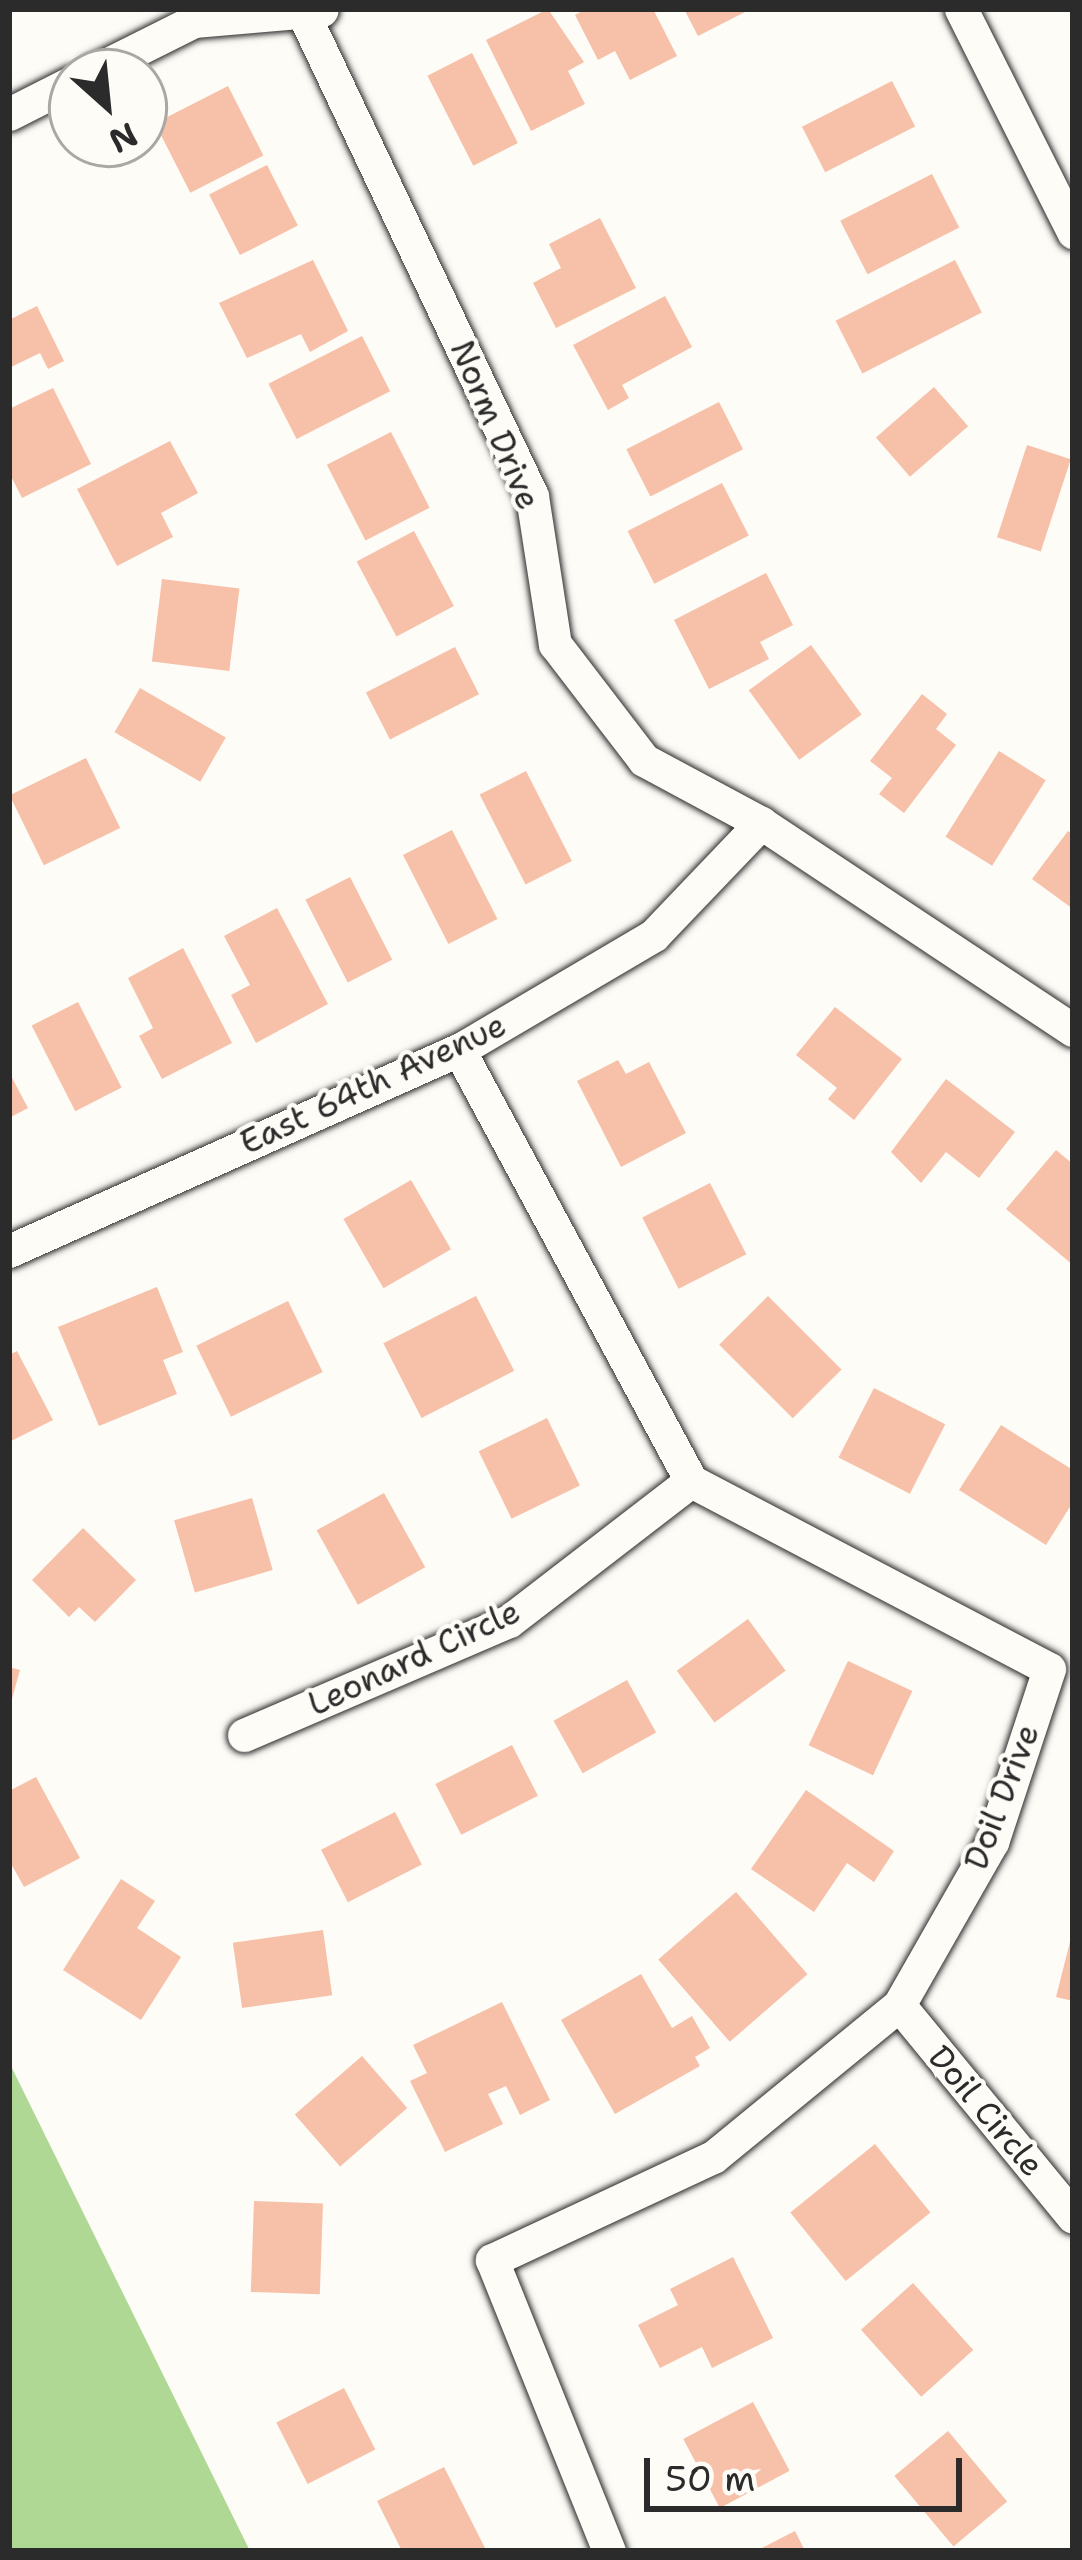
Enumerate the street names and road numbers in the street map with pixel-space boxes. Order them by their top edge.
street label: Norm Drive [442,335,548,515]
street label: East 64th Avenue [234,1005,512,1163]
street label: Leonard Circle [302,1592,526,1724]
street label: Doil Drive [956,1719,1048,1875]
street label: Doil Circle [920,2038,1052,2184]

